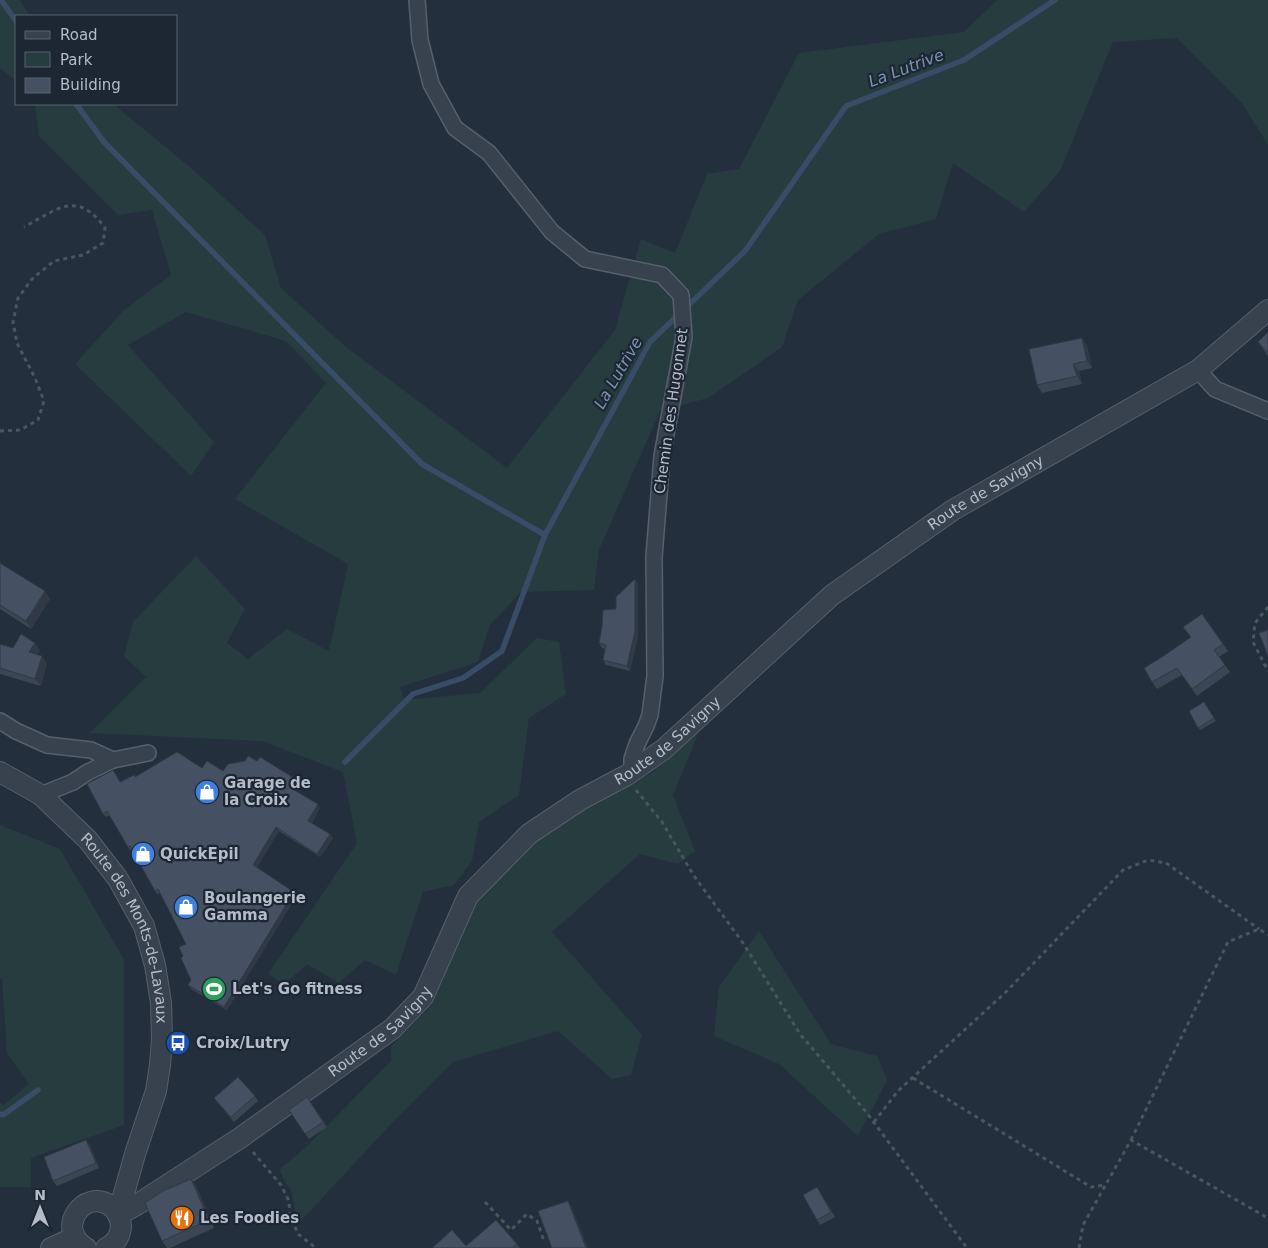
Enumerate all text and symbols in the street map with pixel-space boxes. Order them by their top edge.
legend [15,15,178,105]
text: Road [60,26,98,44]
water label: La Lutrive [866,45,947,91]
text: Park [60,51,93,69]
text: Building [60,76,121,94]
street label: Chemin des Hugonnet [650,327,692,495]
water label: La Lutrive [590,334,646,412]
street label: Route de Savigny [924,451,1047,534]
street label: Route de Savigny [611,693,724,789]
place label: Garage de la Croix [224,774,311,809]
shop icon: Garage de la Croix [194,779,220,805]
street label: Route des Monts-de-Lavaux [77,829,171,1024]
shop icon: QuickEpil [130,841,156,867]
place label: QuickEpil [160,845,239,863]
place label: Boulangerie Gamma [204,889,306,924]
shop icon: Boulangerie Gamma [173,894,199,920]
sports icon: Let's Go fitness [201,976,227,1002]
place label: Let's Go fitness [232,980,363,998]
street label: Route de Savigny [325,983,436,1081]
bus stop icon: Croix/Lutry [165,1030,191,1056]
place label: Croix/Lutry [196,1034,290,1052]
north arrow [15,1183,65,1233]
text: N [34,1187,46,1203]
restaurant icon: Les Foodies [169,1205,195,1231]
place label: Les Foodies [200,1209,299,1227]

